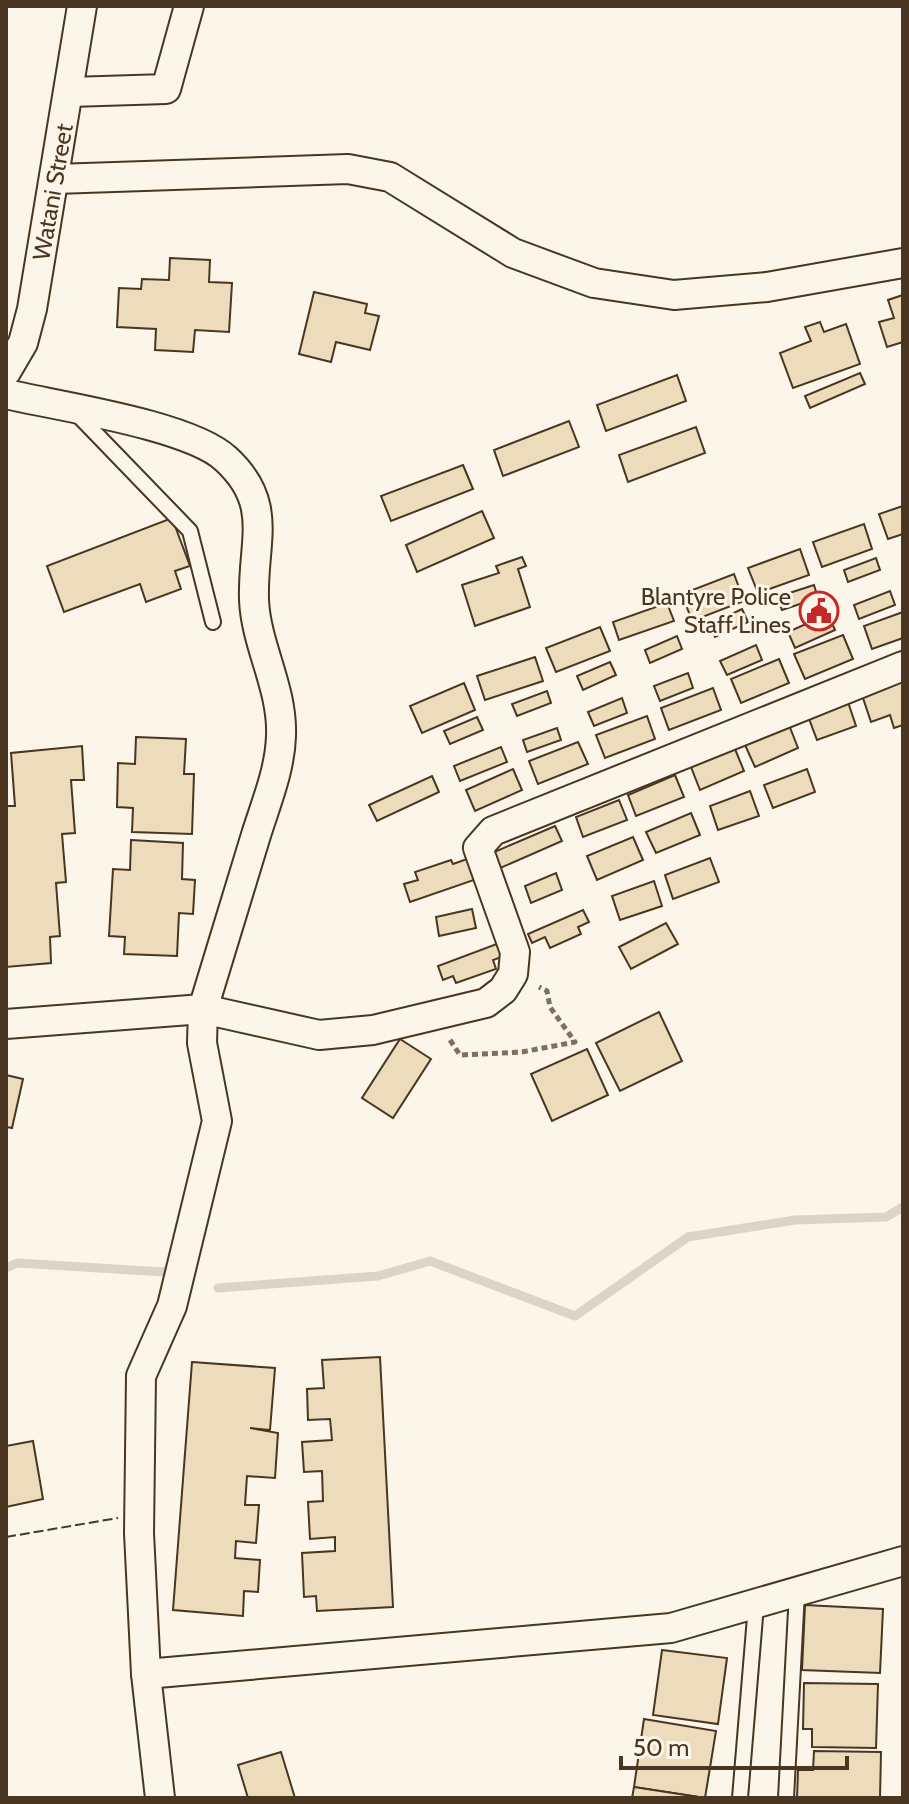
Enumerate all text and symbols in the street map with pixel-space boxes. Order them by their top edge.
street label: Watani Street [26,121,79,262]
place label: Blantyre Police Staff Lines [641,582,791,639]
public building icon: Blantyre Police Staff Lines [798,590,840,632]
scale bar [621,1720,847,1770]
text: 50 m [633,1733,689,1762]

